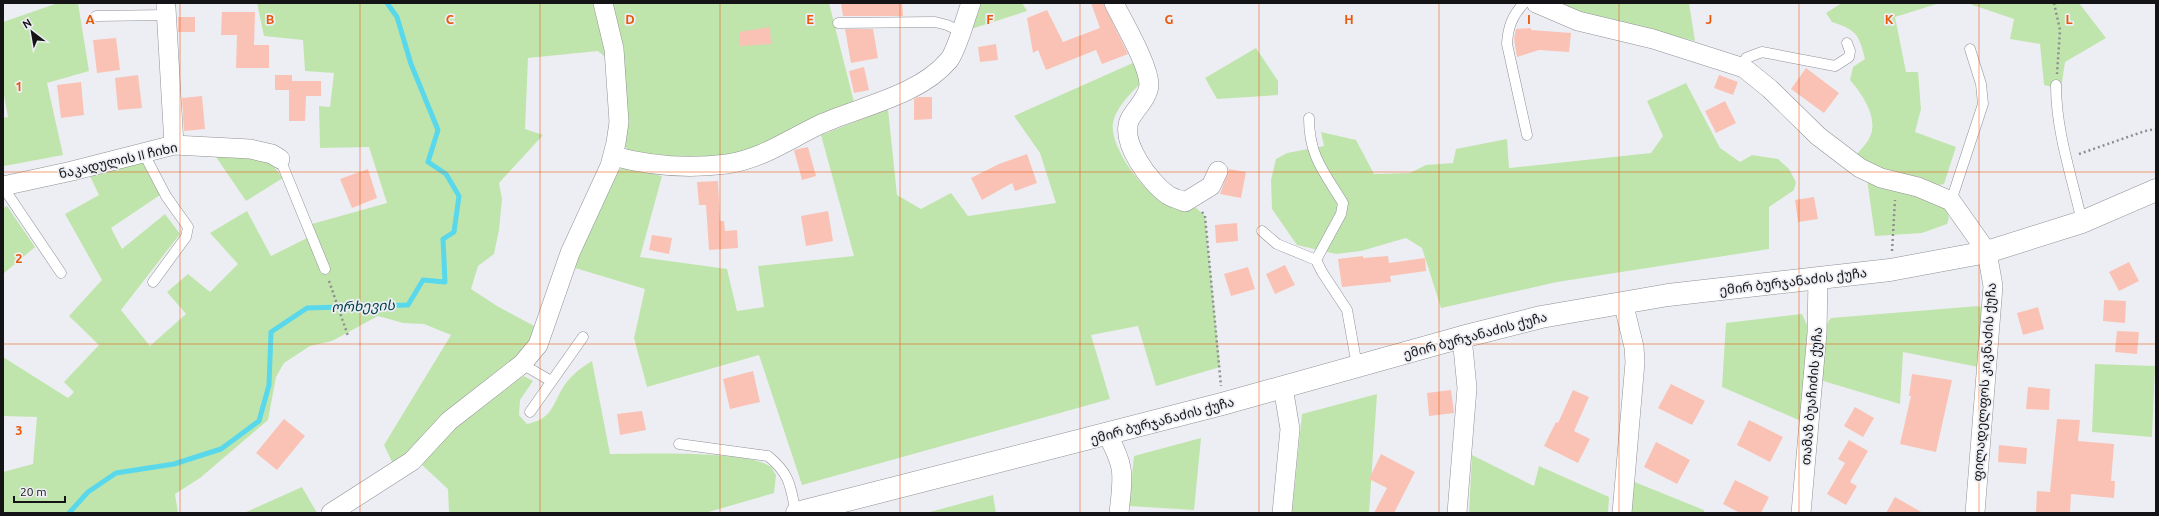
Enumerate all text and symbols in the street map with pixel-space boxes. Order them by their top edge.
north arrow [12,12,52,52]
text: A [85,12,95,26]
text: B [266,12,275,26]
text: C [446,12,455,26]
text: D [625,12,635,26]
text: E [806,12,814,26]
text: F [986,12,994,26]
text: G [1165,12,1174,26]
text: H [1344,12,1354,26]
text: I [1527,12,1531,26]
text: J [1706,12,1712,26]
text: K [1885,12,1894,26]
text: L [2065,12,2073,26]
text: N [20,16,33,31]
text: 1 [15,79,23,93]
street label: ნაკადულის II ჩიხი [57,140,179,182]
text: 2 [15,251,23,265]
street label: ემირ ბურჯანაძის ქუჩა [1719,265,1868,298]
street label: ფილადელფოს კიკნაძის ქუჩა [1970,282,2000,482]
water label: ორხევის [331,297,396,316]
street label: ემირ ბურჯანაძის ქუჩა [1402,309,1549,362]
street label: თამაზ ბუაჩიძის ქუჩა [1798,326,1825,466]
street label: ემირ ბურჯანაძის ქუჩა [1089,394,1236,447]
text: 3 [15,423,23,437]
scale bar [14,478,65,504]
text: 20 m [20,485,47,498]

